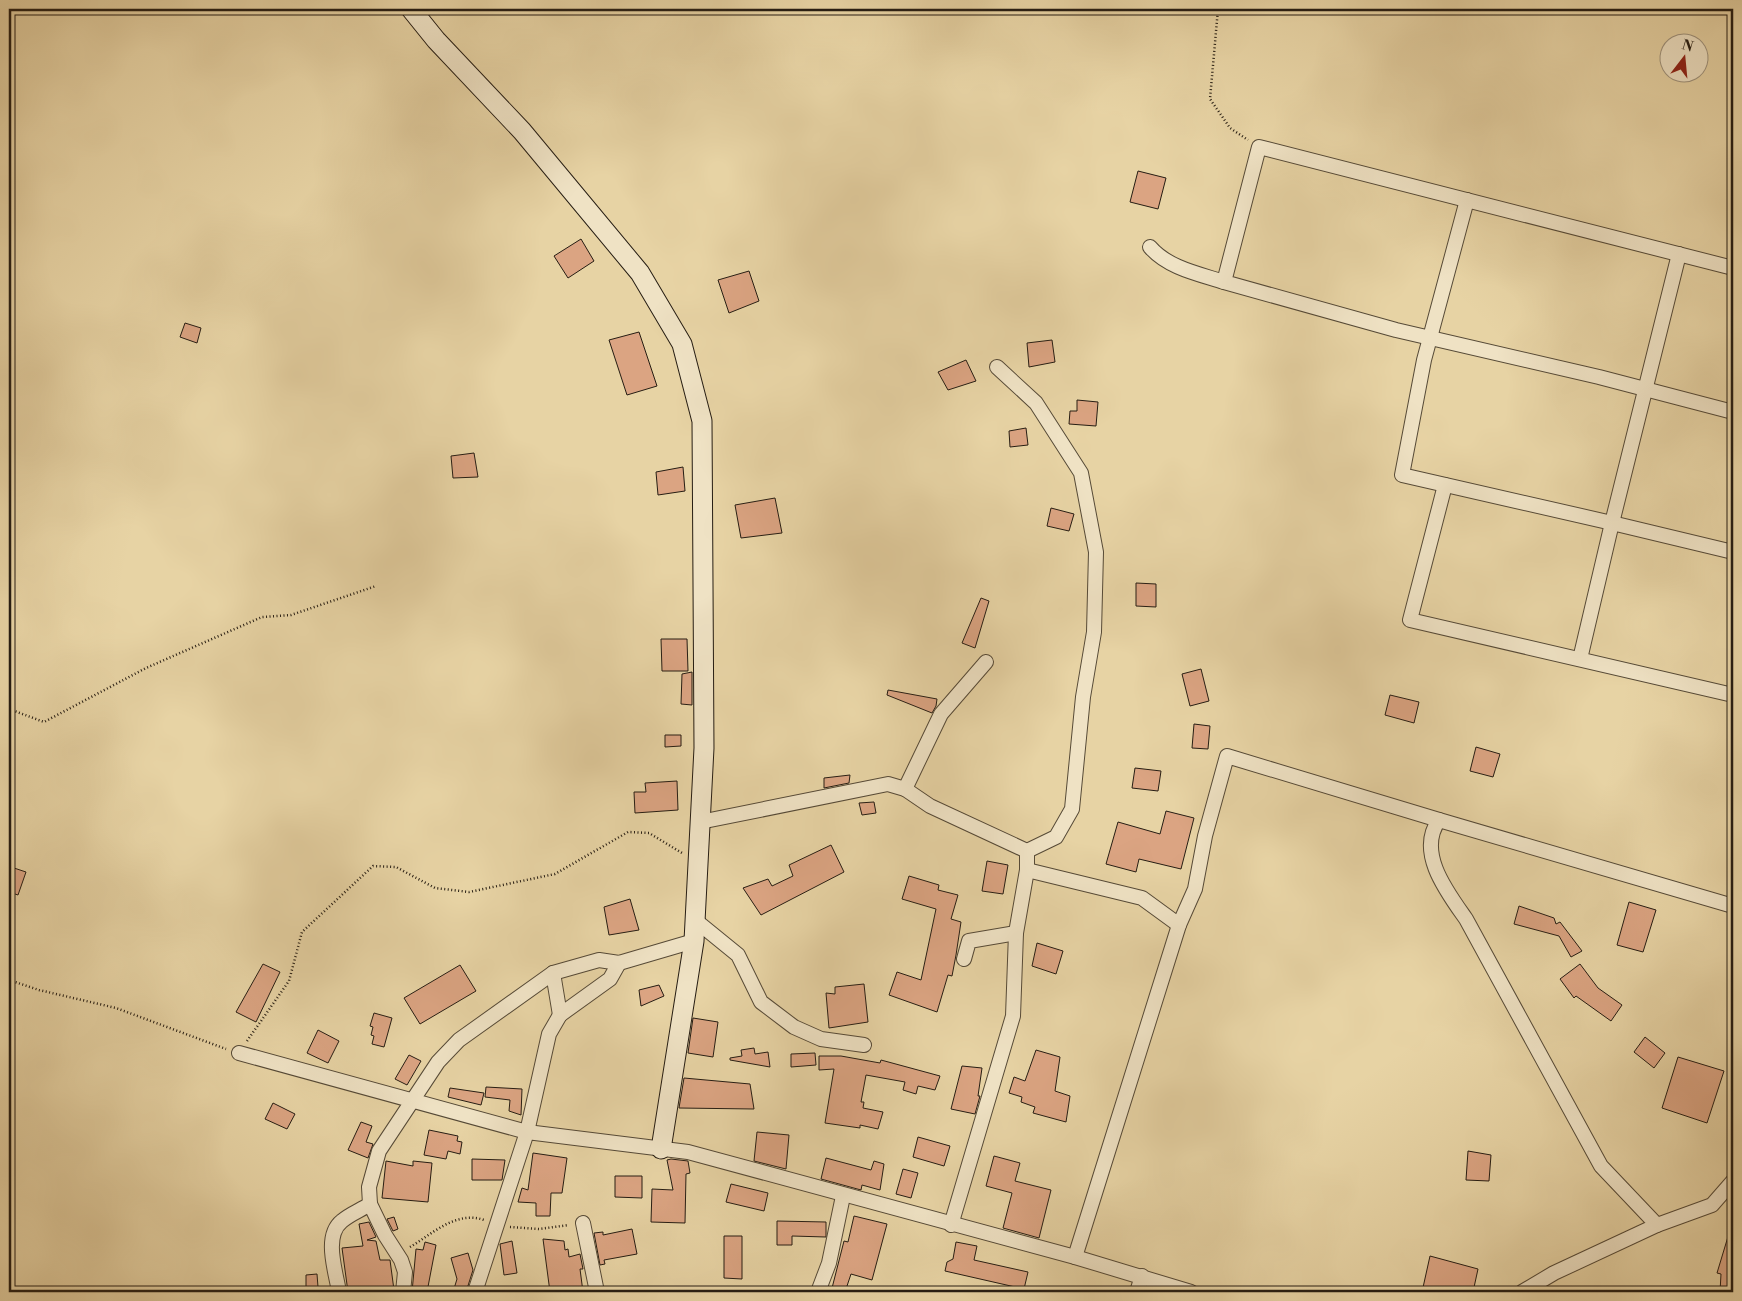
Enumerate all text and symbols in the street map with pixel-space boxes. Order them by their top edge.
north arrow [1660,32,1710,82]
text: N [1680,36,1695,57]

